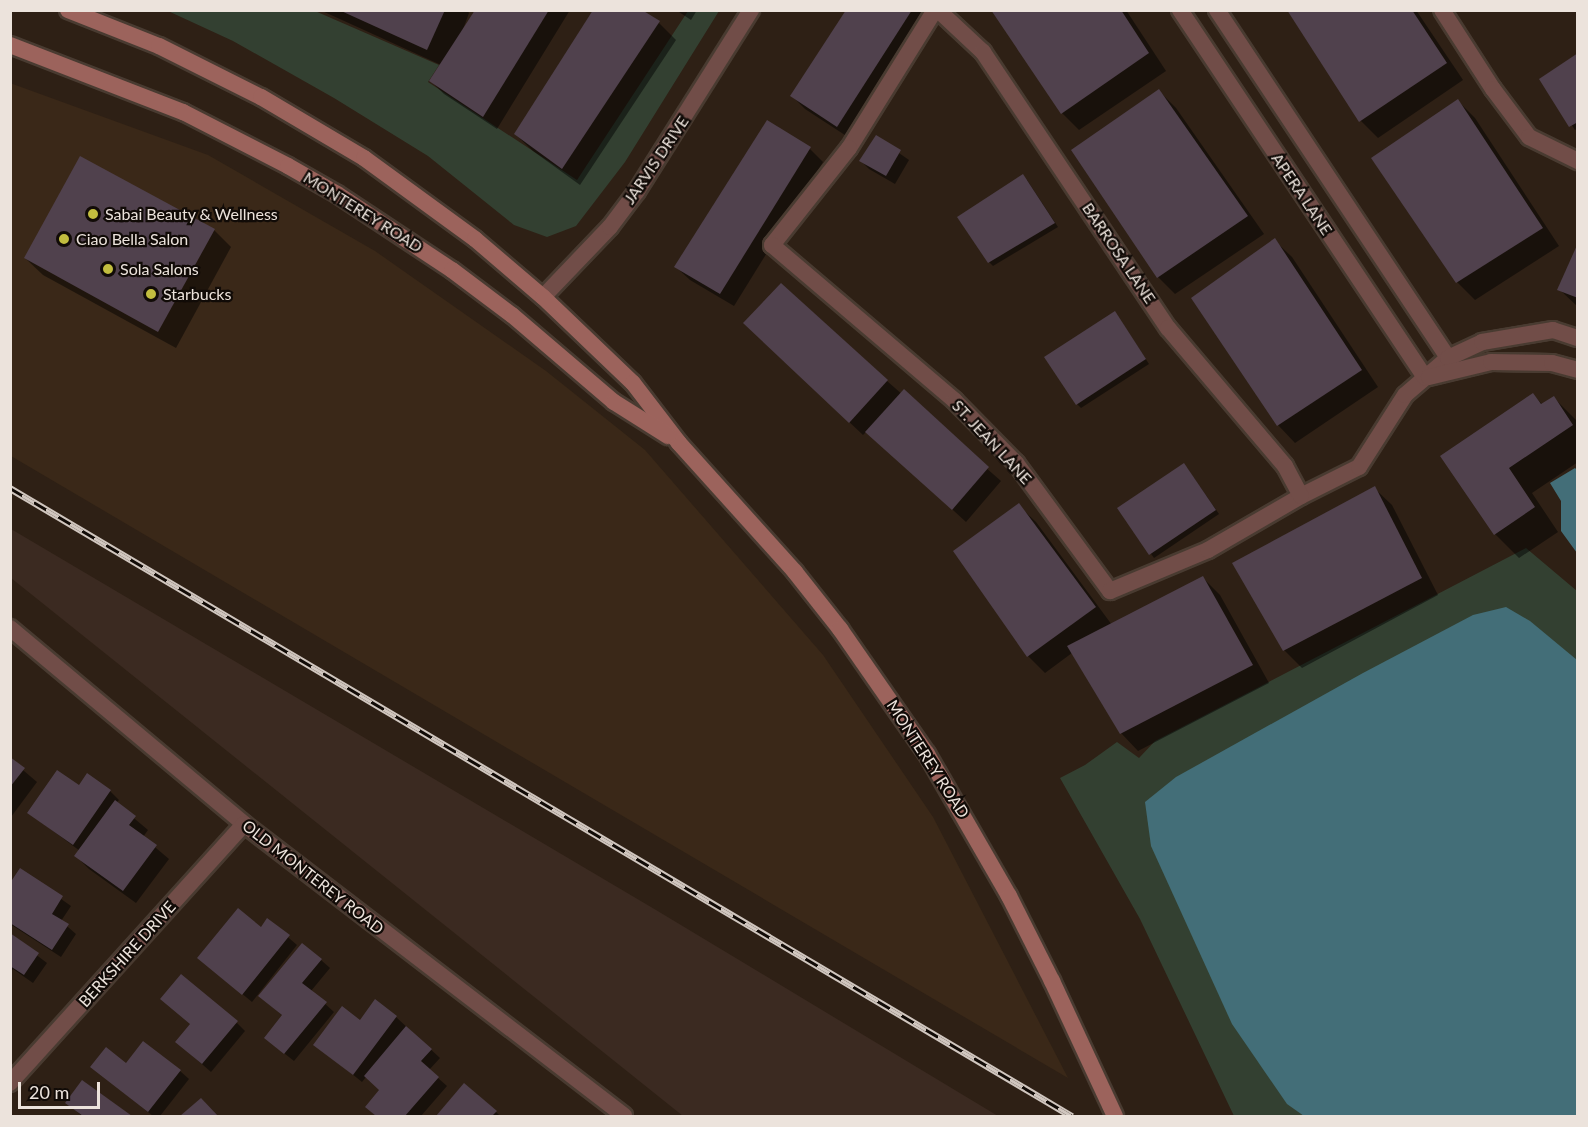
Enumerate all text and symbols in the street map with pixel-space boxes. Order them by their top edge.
street label: JARVIS DRIVE [620,112,692,208]
street label: APERA LANE [1267,149,1337,239]
street label: MONTEREY ROAD [300,167,426,257]
street label: BARROSA LANE [1078,199,1160,307]
place label: Sabai Beauty & Wellness [105,204,278,224]
marker: Sabai Beauty & Wellness [86,207,100,221]
place label: Ciao Bella Salon [76,229,188,249]
marker: Ciao Bella Salon [57,232,71,246]
place label: Sola Salons [120,259,199,279]
marker: Sola Salons [101,262,115,276]
place label: Starbucks [163,284,231,304]
marker: Starbucks [144,287,158,301]
street label: ST. JEAN LANE [948,396,1036,488]
street label: MONTEREY ROAD [883,696,973,822]
street label: OLD MONTEREY ROAD [238,816,388,938]
street label: BERKSHIRE DRIVE [74,897,180,1011]
scale bar [21,1070,104,1108]
text: 20 m [29,1081,69,1103]

